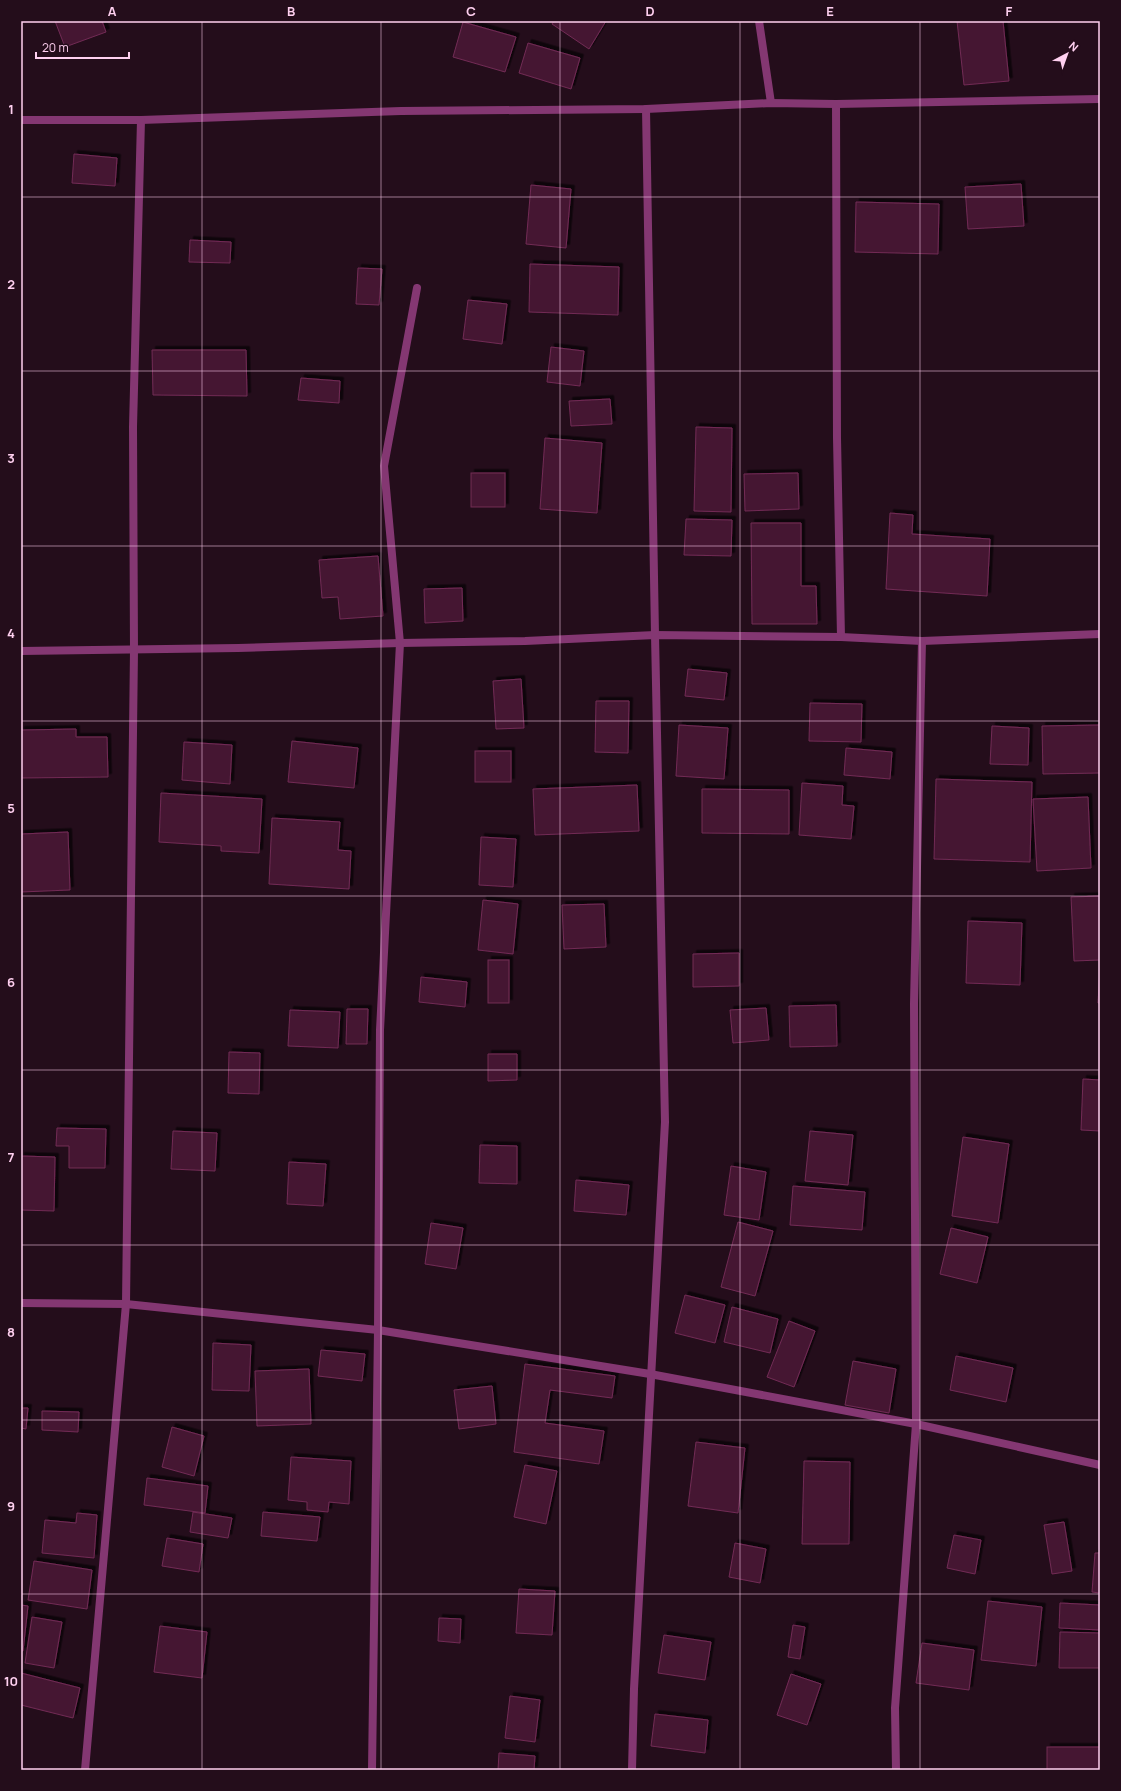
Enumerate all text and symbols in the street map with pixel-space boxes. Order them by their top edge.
text: A [108,2,117,20]
text: B [287,2,295,20]
text: C [466,2,476,20]
text: D [645,2,655,20]
text: E [826,2,834,20]
text: F [1006,2,1013,20]
scale bar [36,34,129,60]
north arrow [1047,34,1087,74]
text: N [1066,38,1082,54]
text: 20 m [42,39,69,56]
text: 1 [8,100,14,118]
text: 2 [7,275,15,293]
text: 3 [7,449,15,467]
text: 4 [7,624,15,642]
text: 5 [7,799,15,817]
text: 6 [7,973,15,991]
text: 7 [8,1148,15,1166]
text: 8 [7,1323,15,1341]
text: 9 [7,1497,15,1515]
text: 10 [4,1672,18,1690]

